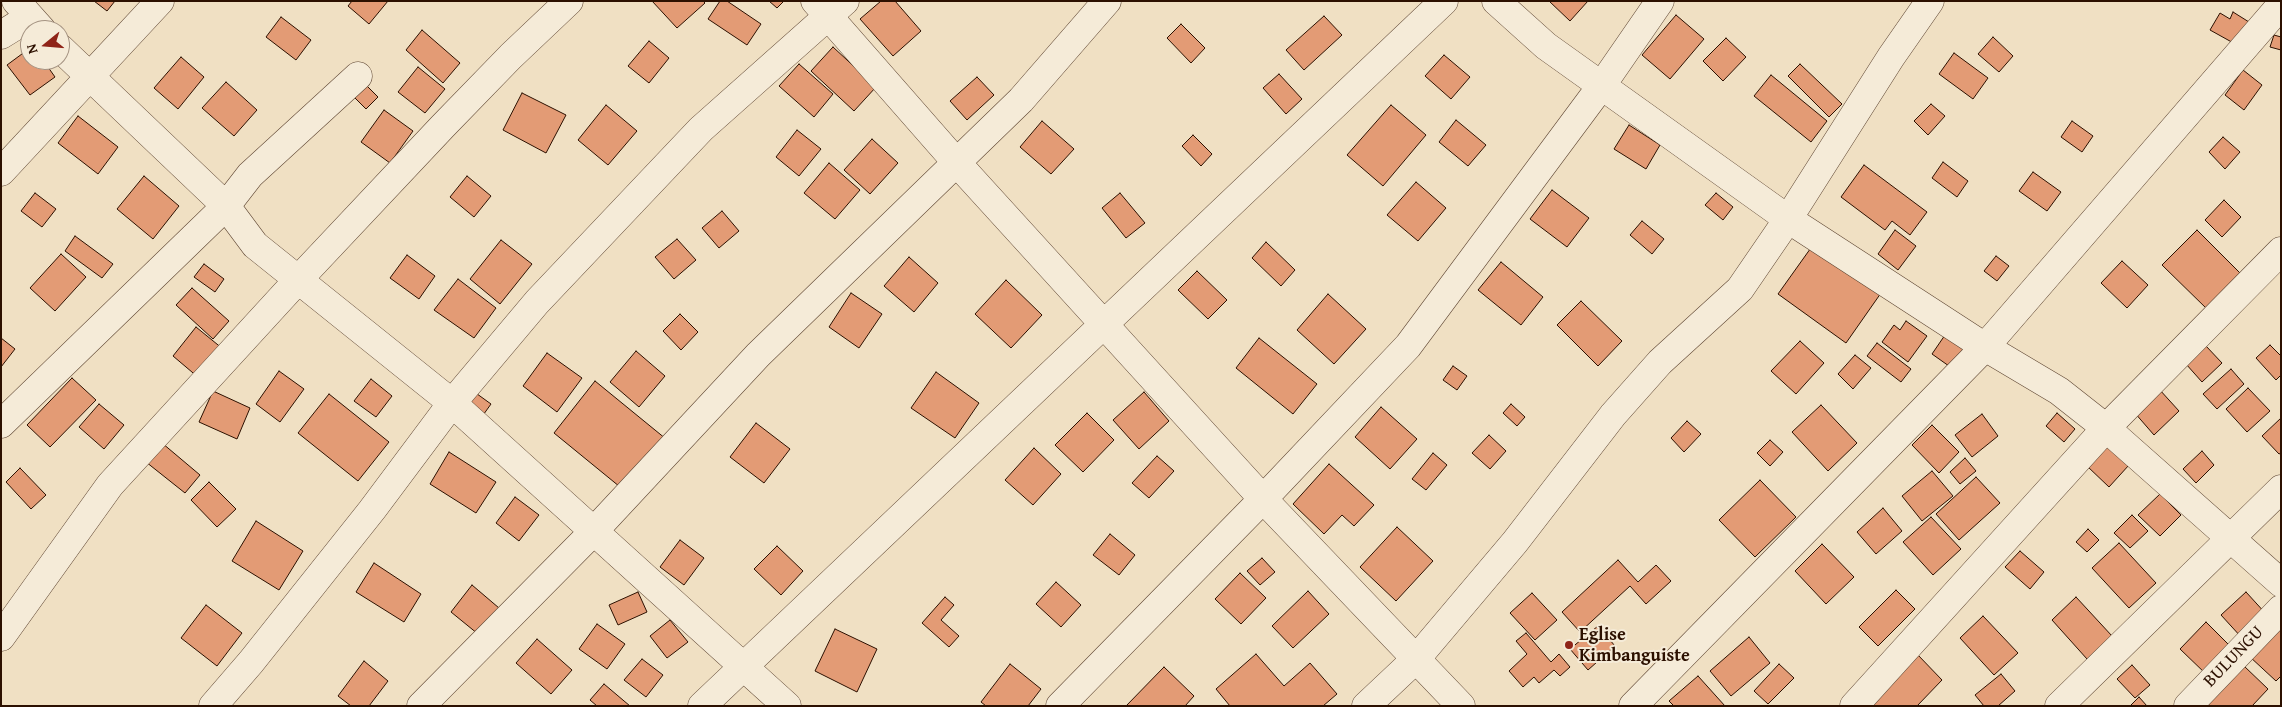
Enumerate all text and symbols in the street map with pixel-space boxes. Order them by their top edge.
north arrow [20,20,70,70]
text: N [21,42,43,56]
street label: BULUNGU [2200,622,2268,692]
place label: Eglise Kimbanguiste [1579,624,1690,666]
marker: Eglise Kimbanguiste [1563,639,1575,651]

